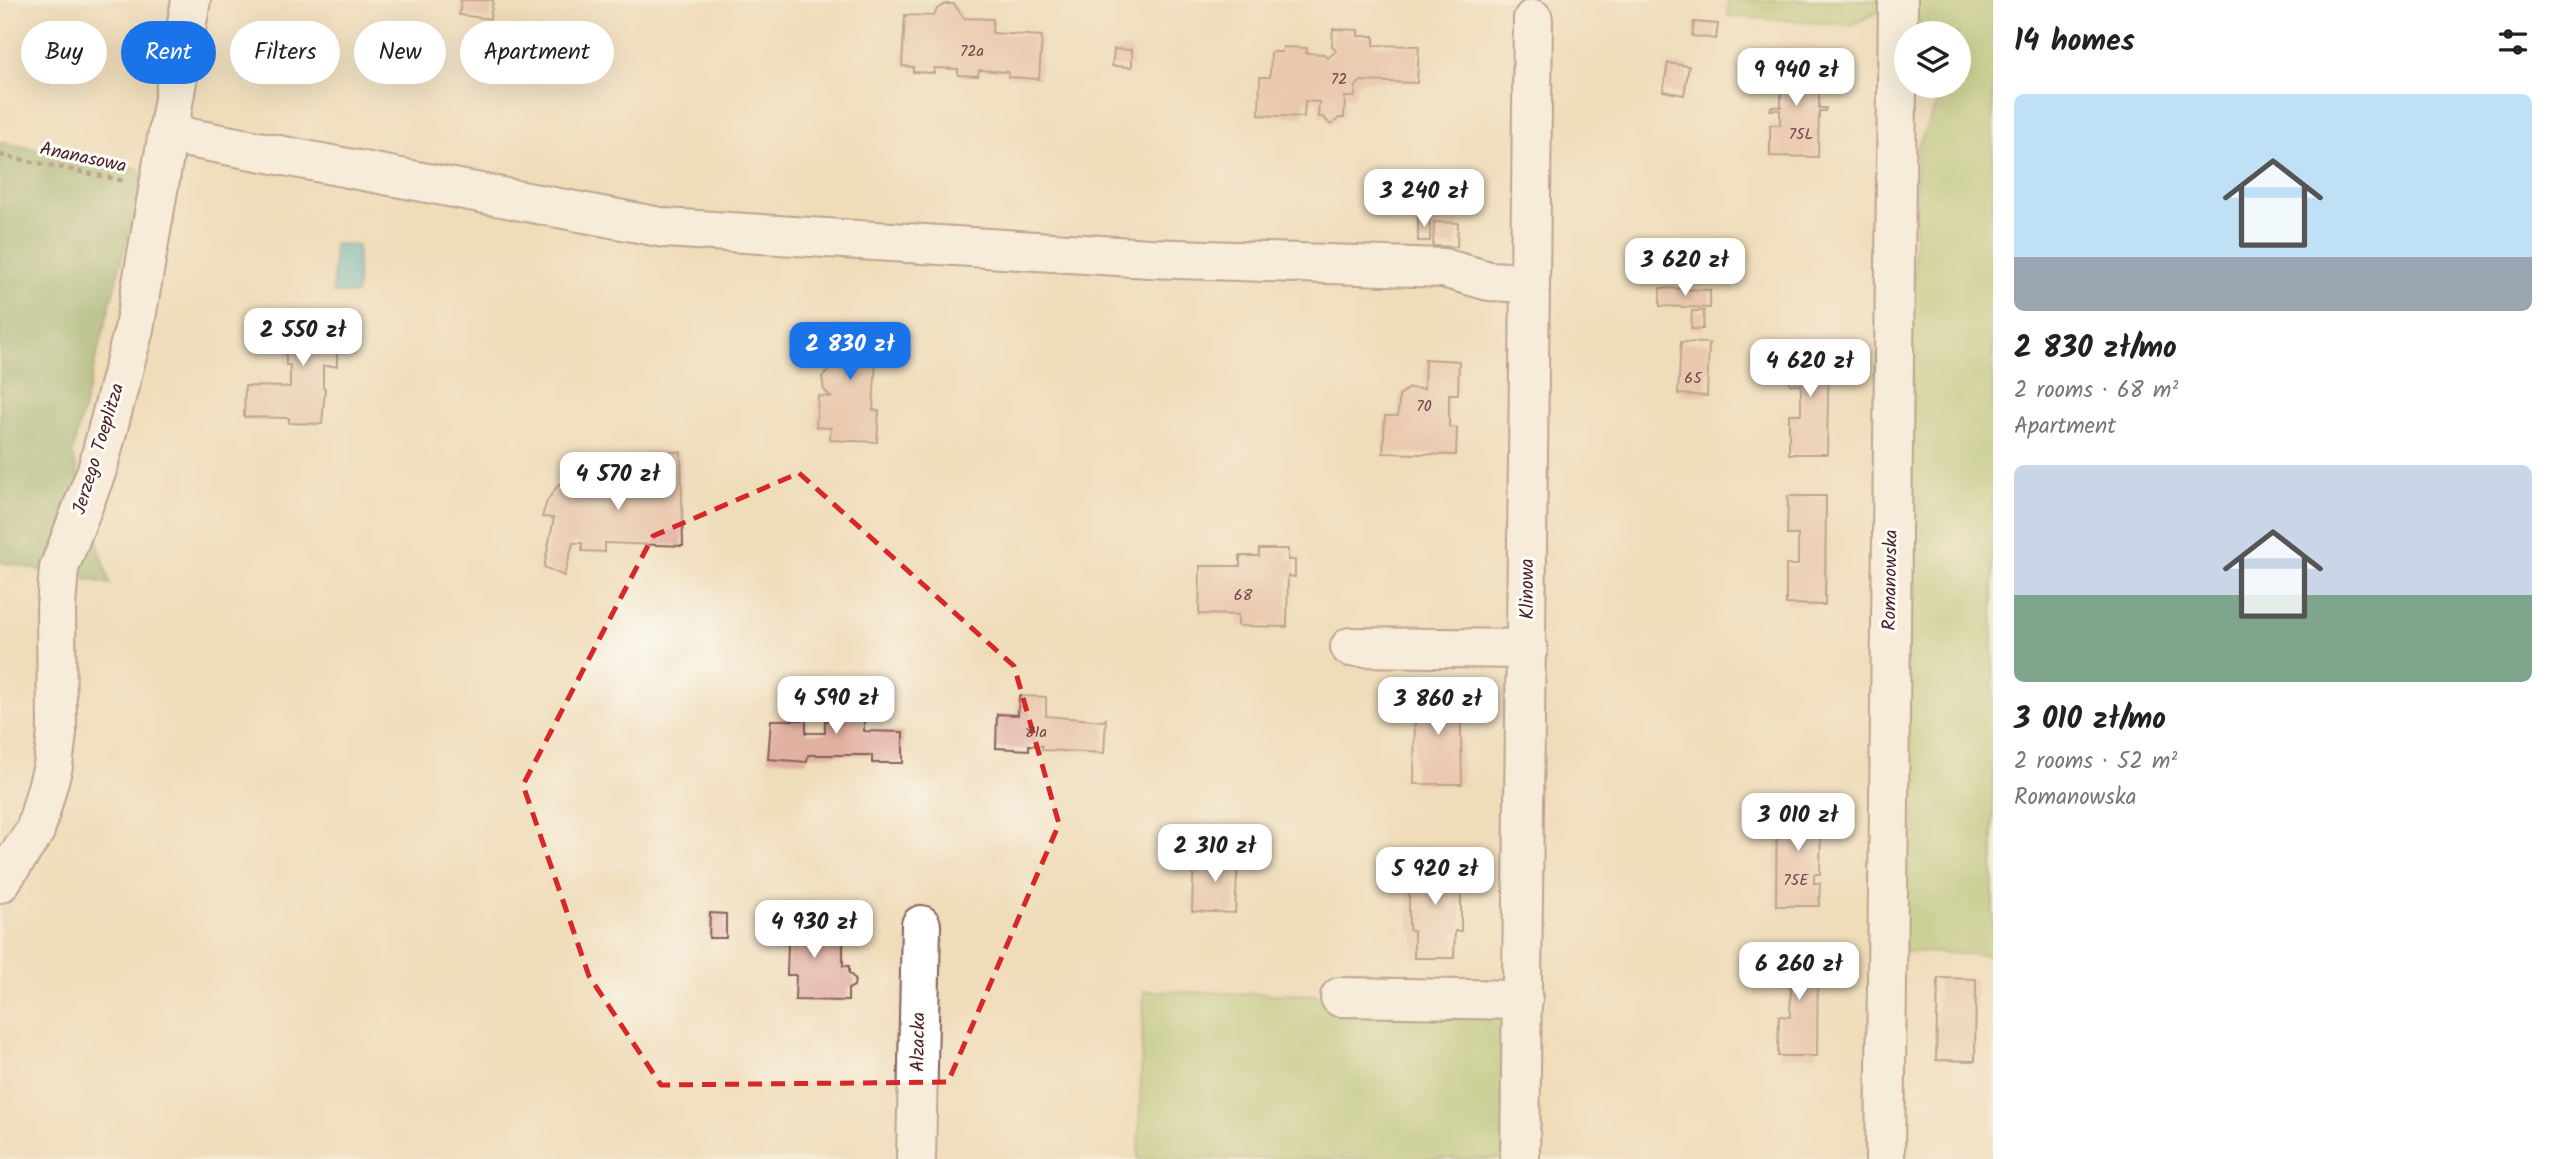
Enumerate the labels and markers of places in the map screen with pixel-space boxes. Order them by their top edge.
pin: 9 940 zł [1724,48,1868,108]
pin: 3 240 zł [1352,170,1496,229]
pin: 3 620 zł [1613,238,1757,298]
pin: 2 550 zł [231,308,375,368]
pin: 2 830 zł [778,322,922,382]
pin: 4 620 zł [1738,340,1882,399]
pin: 4 570 zł [546,452,690,512]
pin: 4 590 zł [764,676,908,736]
pin: 3 860 zł [1366,678,1510,737]
pin: 3 010 zł [1726,794,1870,853]
pin: 2 310 zł [1143,824,1287,884]
pin: 5 920 zł [1363,848,1507,907]
pin: 4 930 zł [742,900,886,960]
pin: 6 260 zł [1727,942,1871,1002]

